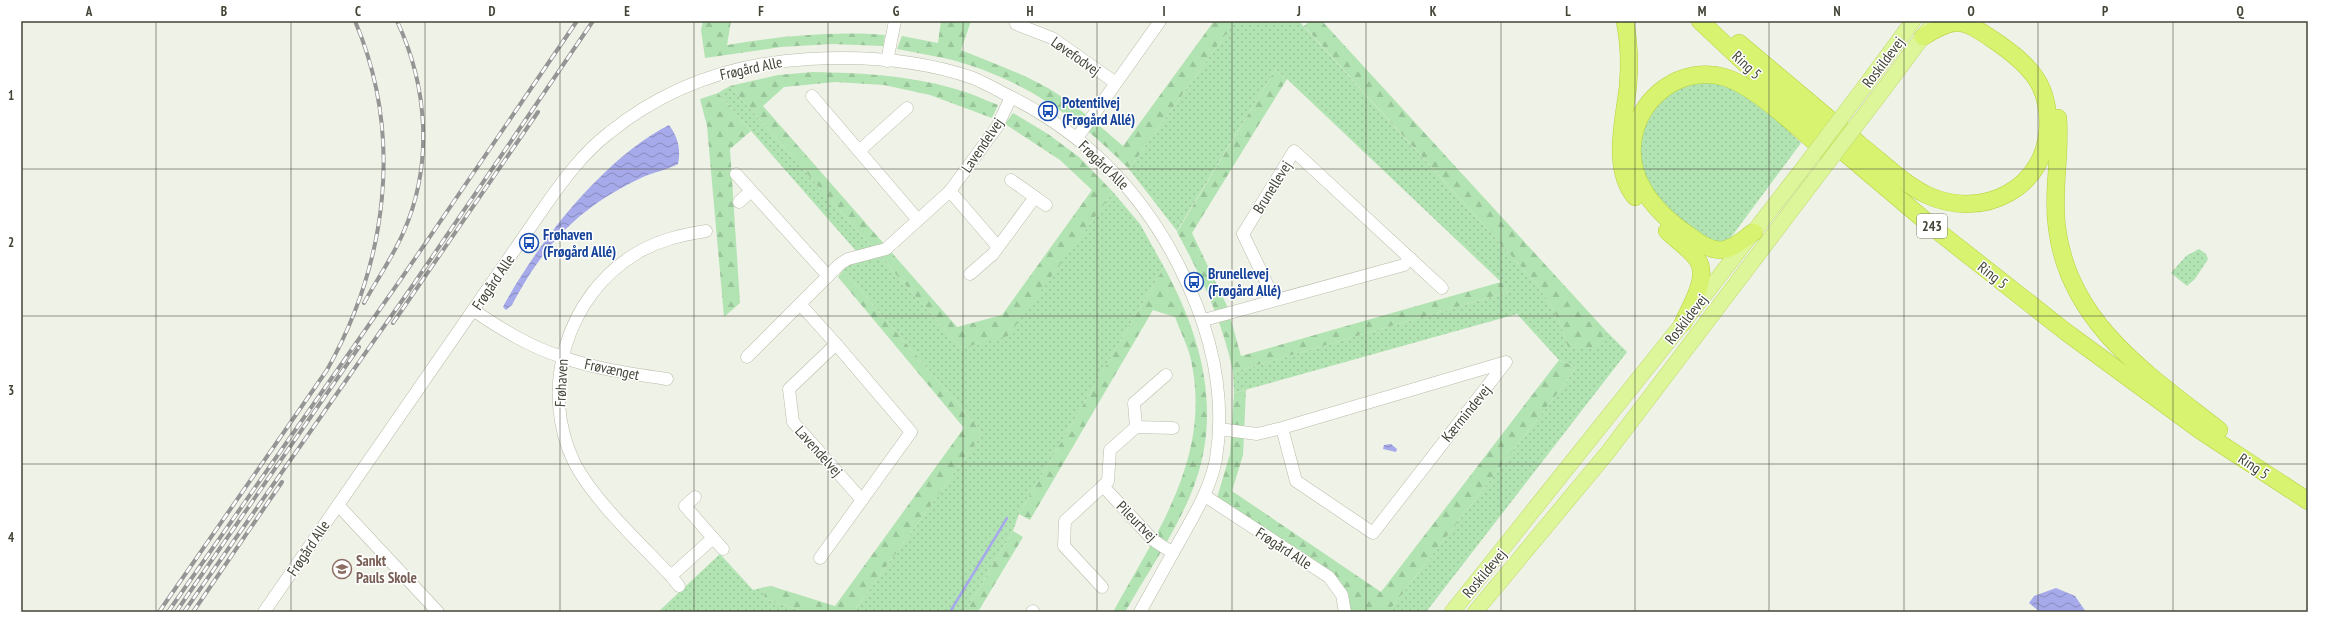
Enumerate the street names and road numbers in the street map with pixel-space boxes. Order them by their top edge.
street label: Løvefodvej [1048,32,1104,80]
street label: Roskildevej [1858,33,1908,91]
street label: Ring 5 [1728,47,1766,83]
street label: Frøgård Alle [718,52,784,84]
street label: Lavendelvej [957,114,1007,176]
street label: Frøgård Alle [1075,136,1133,194]
street label: Brunellevej [1248,157,1296,217]
road number: 243 [1917,214,1947,238]
street label: Frøgård Alle [468,251,518,313]
street label: Ring 5 [1974,257,2012,293]
street label: Roskildevej [1661,290,1711,348]
street label: Frøvænget [583,354,641,384]
street label: Frøhaven [550,359,572,407]
street label: Kærmindevej [1437,381,1495,445]
street label: Lavendelvej [791,422,847,480]
street label: Ring 5 [2235,449,2273,483]
street label: Pileurtvej [1113,497,1161,545]
street label: Frøgård Alle [283,517,333,579]
street label: Frøgård Alle [1252,523,1316,573]
street label: Roskildevej [1458,545,1510,601]

